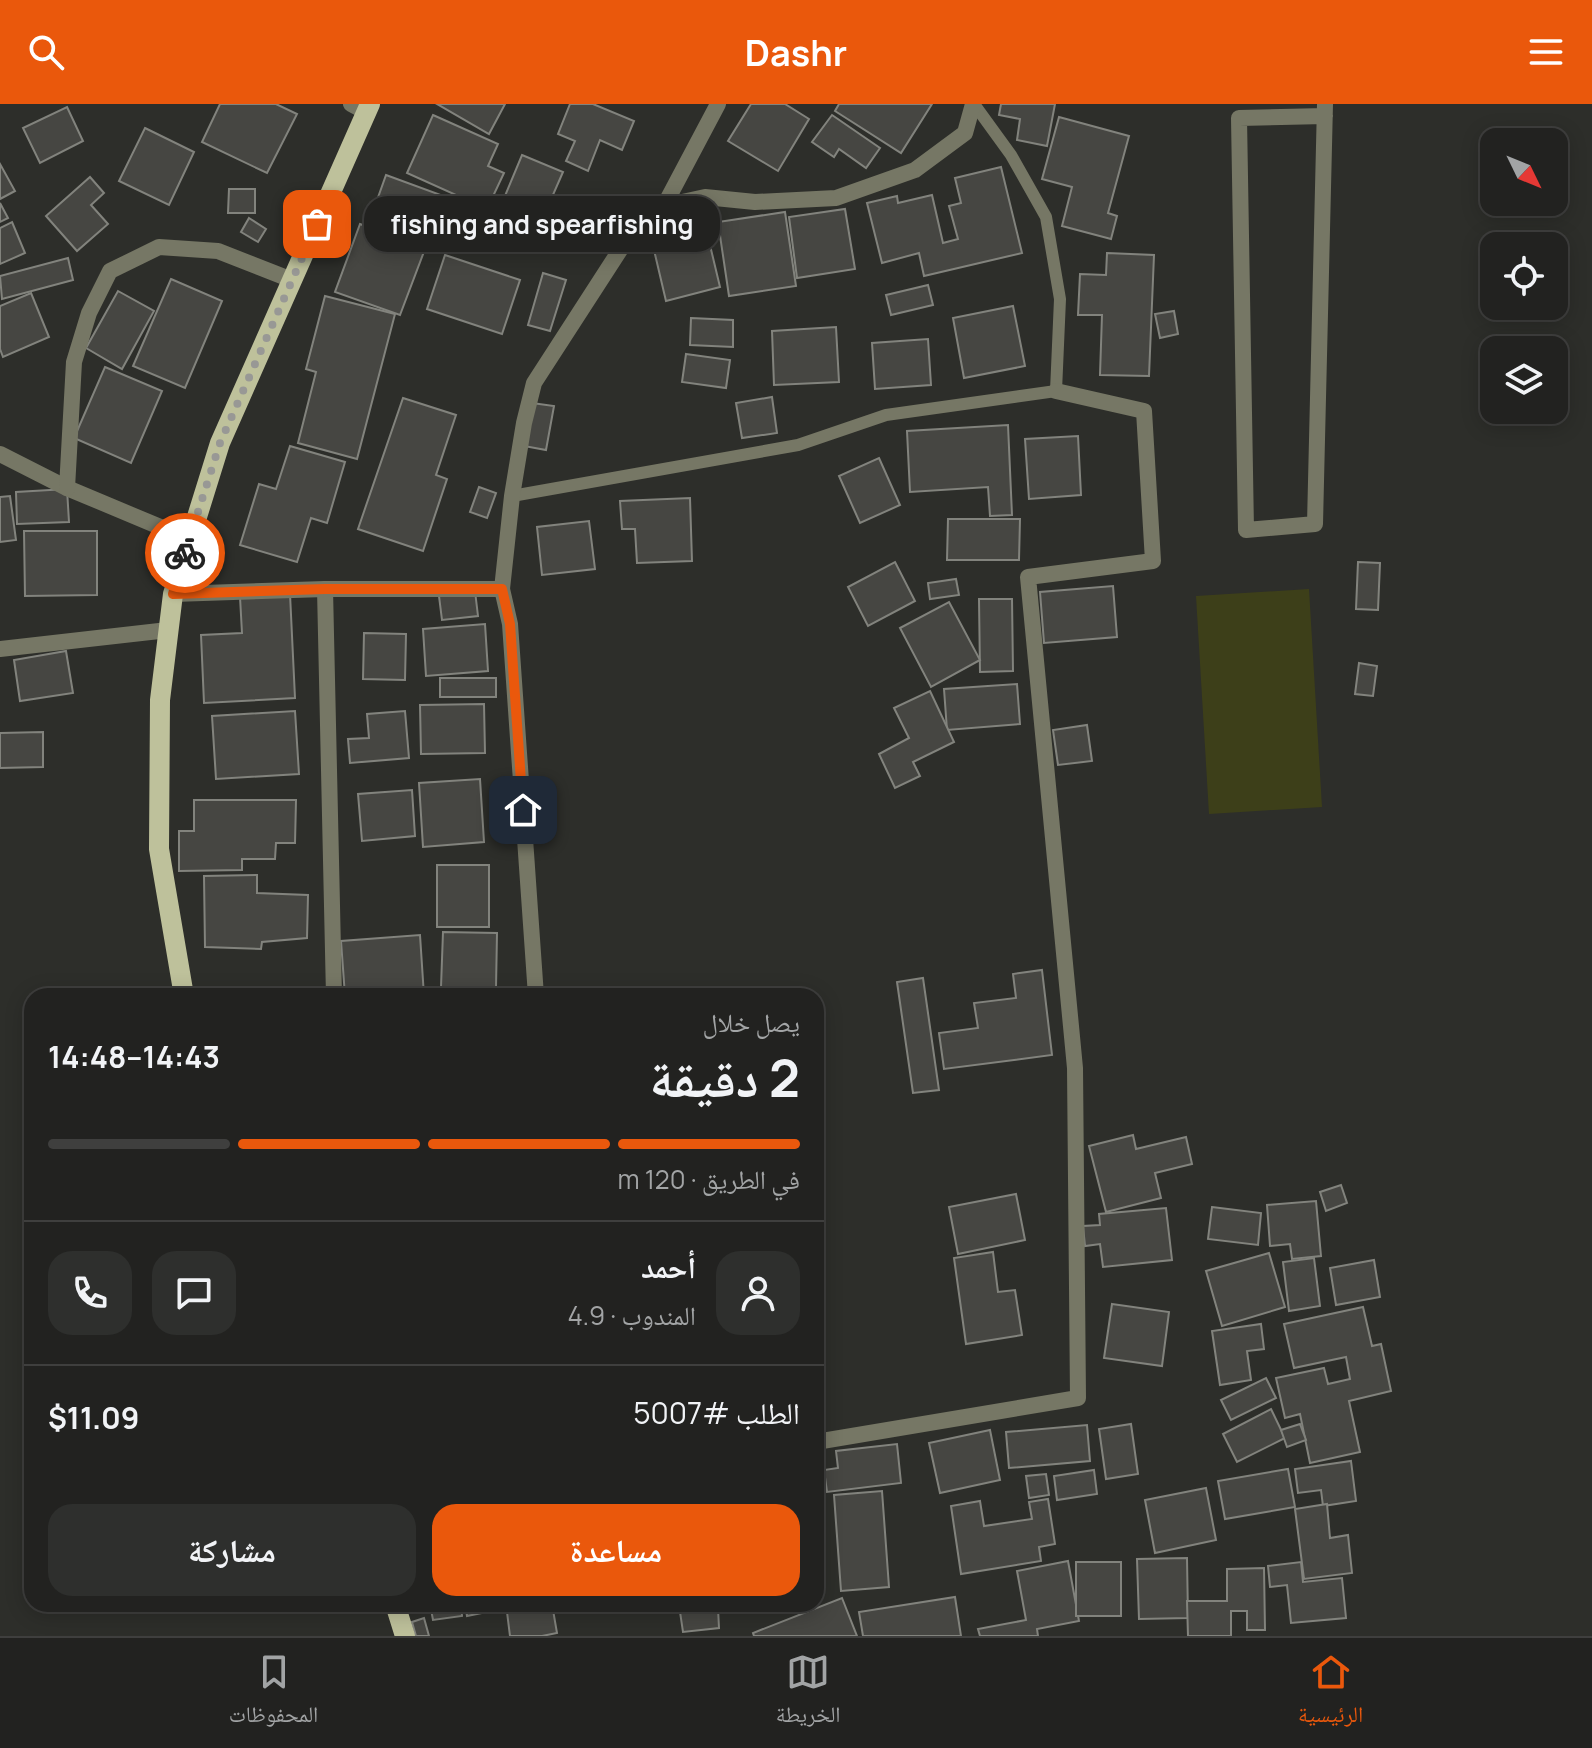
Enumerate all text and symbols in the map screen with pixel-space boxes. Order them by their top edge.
text: Dashr [745,28,847,77]
icon: search [24,30,68,74]
icon: menu [1524,30,1568,74]
north arrow [1480,128,1568,216]
map controls [1480,128,1568,424]
pin [283,190,351,258]
callout: fishing and spearfishing [365,196,721,252]
icon: bag [295,202,339,246]
text: fishing and spearfishing [390,206,694,242]
button: locate [1480,232,1568,320]
button: layers [1480,336,1568,424]
courier [145,513,225,593]
icon: bike [163,531,207,575]
pin [489,776,557,844]
icon: home [501,788,545,832]
text: يصل خلال [702,1004,800,1040]
text: 14:43–14:48 [48,1036,220,1077]
text: 2 دقيقة [649,1042,800,1113]
text: في الطريق · 120 m [617,1161,800,1197]
text: أحمد [641,1246,696,1287]
button: phone [48,1251,132,1335]
button: chat [152,1251,236,1335]
button: person [716,1251,800,1335]
text: المندوب · 4.9 [568,1297,696,1333]
text: الطلب #5007 [633,1392,800,1433]
text: $11.09 [48,1397,139,1438]
button: مشاركة [48,1504,416,1596]
button: مساعدة [432,1504,800,1596]
tab: المحفوظات [229,1650,318,1736]
tab: الخريطة [776,1650,841,1736]
tab: الرئيسية [1298,1650,1363,1736]

